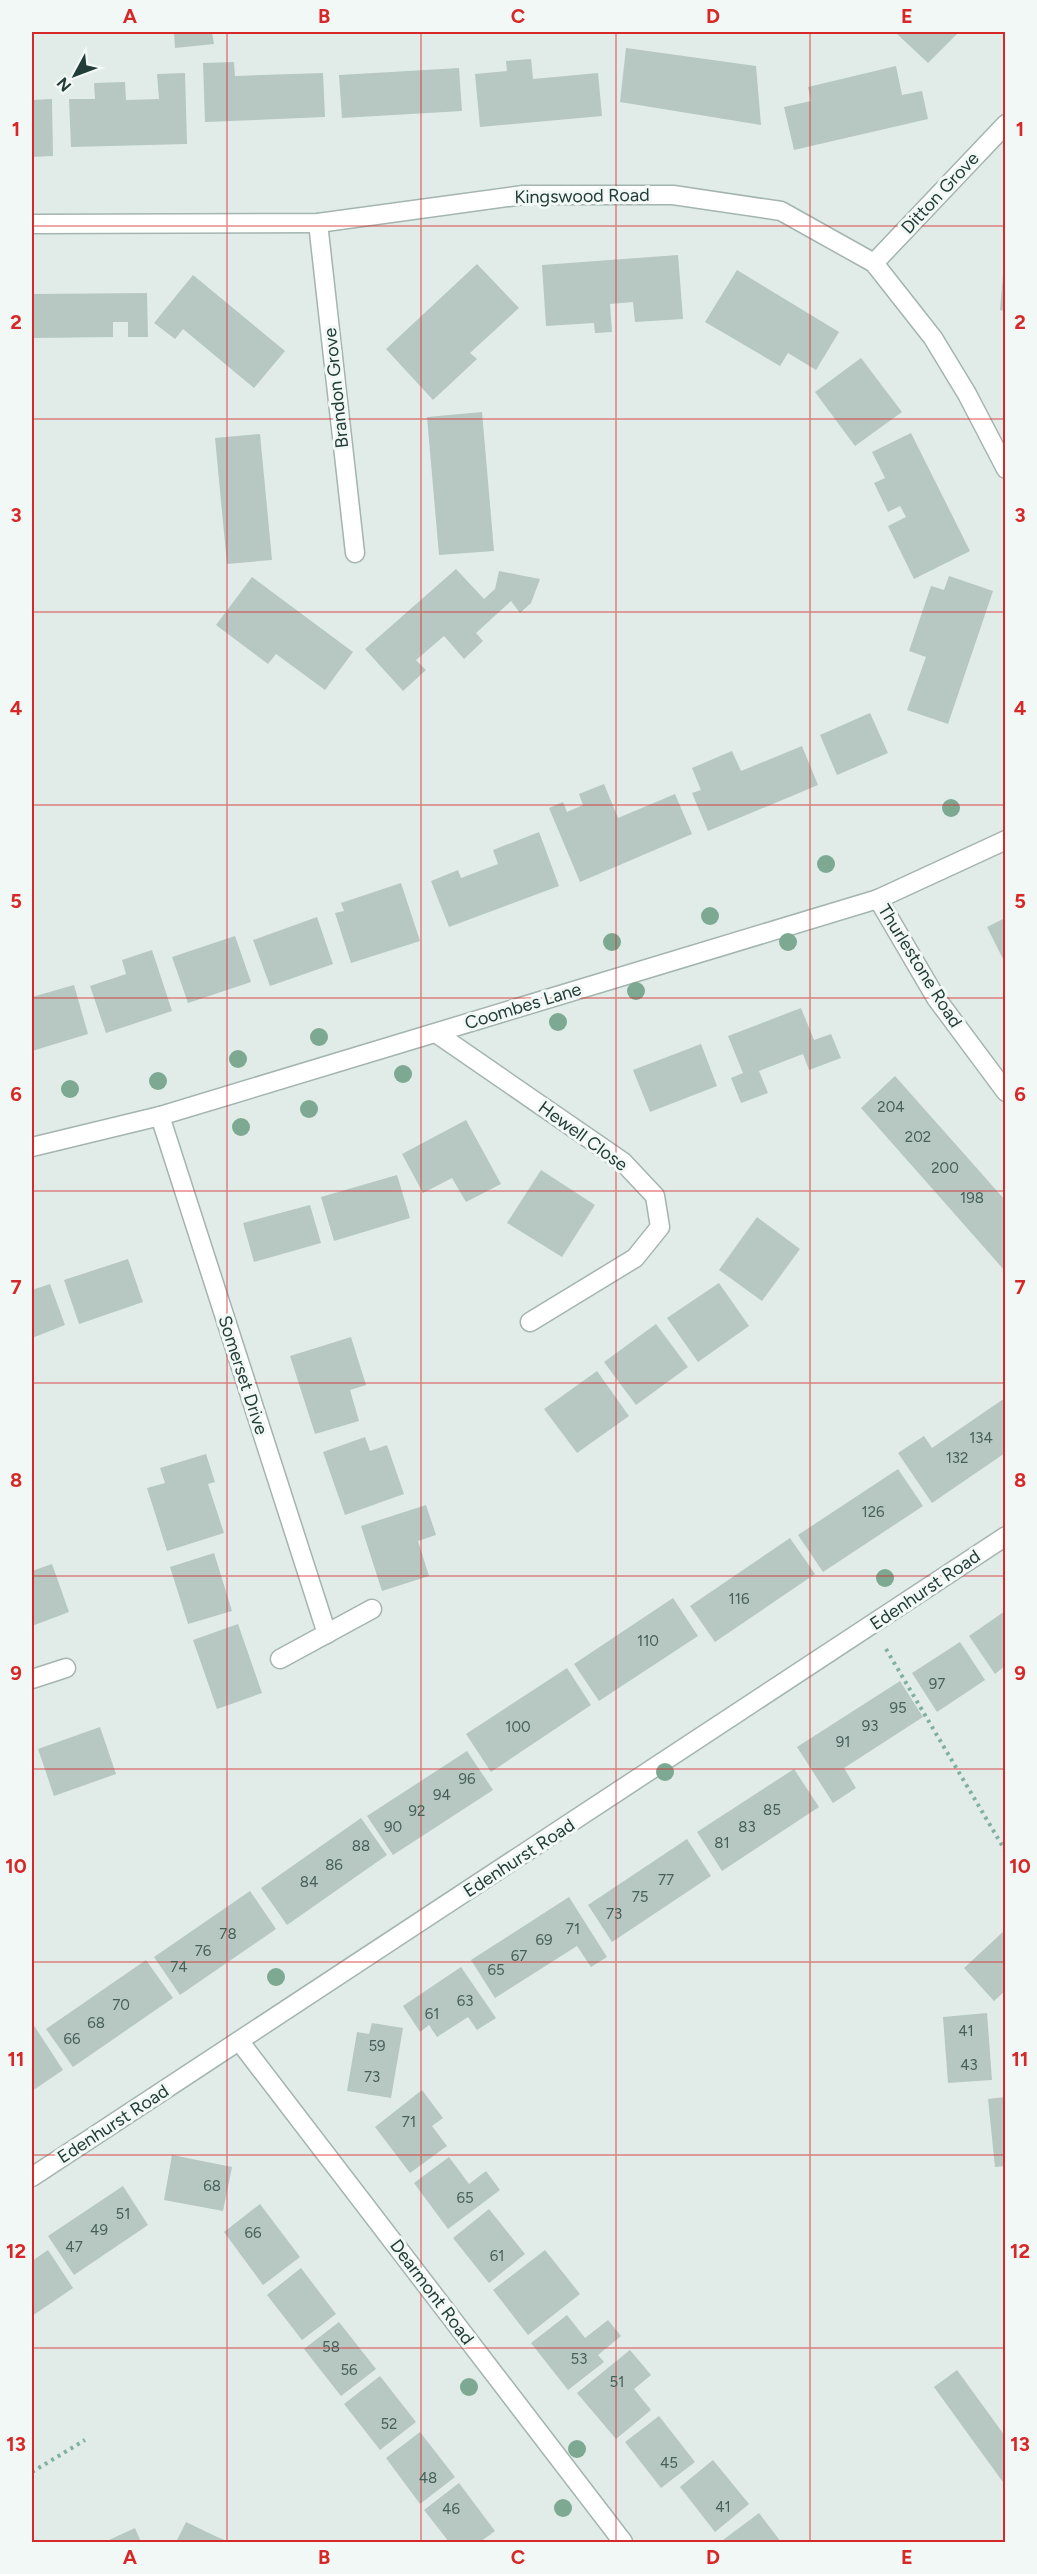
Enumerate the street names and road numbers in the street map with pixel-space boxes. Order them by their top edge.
street label: Ditton Grove [896,147,984,239]
street label: Kingswood Road [514,184,650,208]
street label: Brandon Grove [319,327,353,449]
street label: Thurlestone Road [873,900,967,1032]
street label: Coombes Lane [462,978,584,1034]
street label: Hewell Close [534,1096,632,1176]
street label: Somerset Drive [213,1313,273,1437]
street label: Edenhurst Road [866,1545,984,1635]
street label: Edenhurst Road [459,1814,579,1902]
street label: Edenhurst Road [53,2080,173,2168]
street label: Dearmont Road [385,2235,479,2349]

